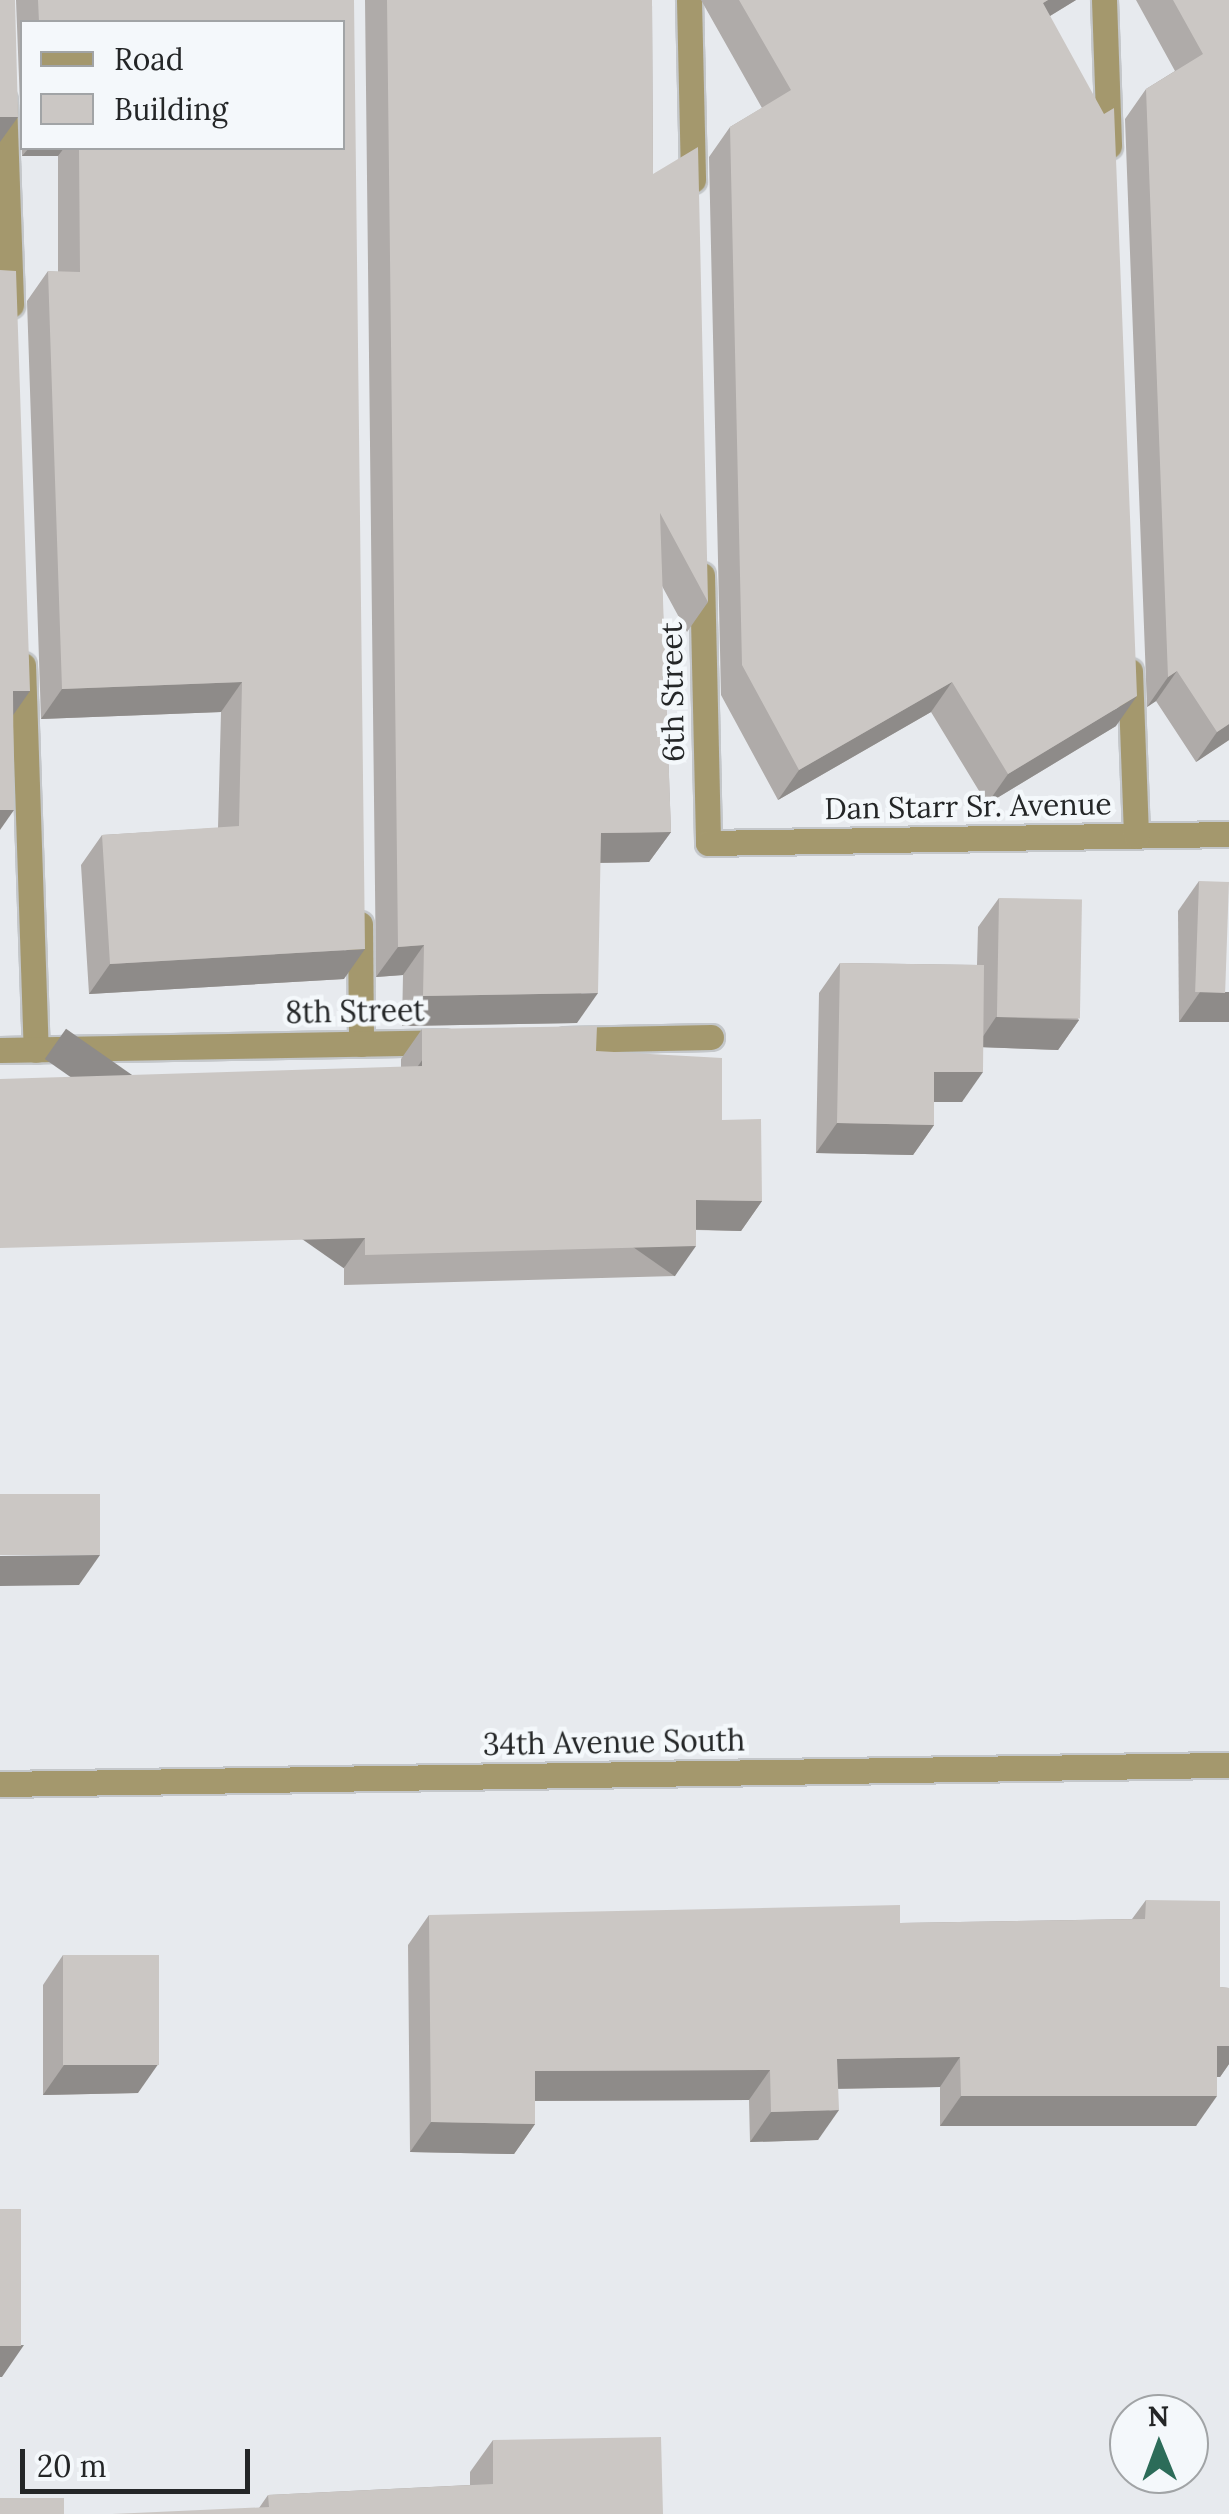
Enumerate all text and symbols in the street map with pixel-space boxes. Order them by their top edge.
legend [20,20,345,150]
text: Road [114,40,184,78]
text: Building [114,90,228,128]
street label: 6th Street [653,622,691,762]
street label: Dan Starr Sr. Avenue [824,785,1112,827]
street label: 8th Street [285,992,425,1030]
street label: 34th Avenue South [483,1722,745,1762]
north arrow [1109,2394,1209,2494]
text: N [1147,2398,1170,2434]
scale bar [25,2429,255,2491]
text: 20 m [37,2447,106,2485]

